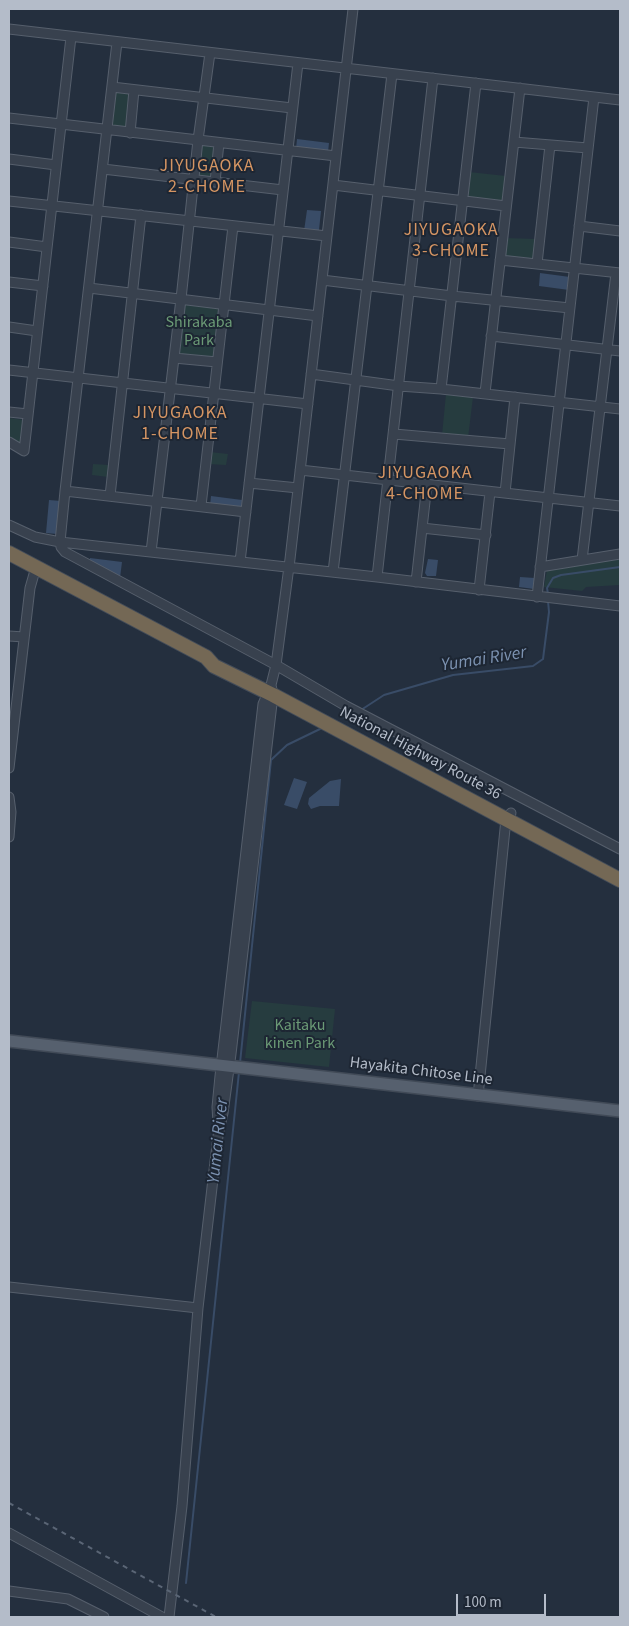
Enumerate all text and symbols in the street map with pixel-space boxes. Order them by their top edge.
district label: JIYUGAOKA 2-CHOME [158,156,256,198]
district label: JIYUGAOKA 3-CHOME [402,220,500,262]
park label: Shirakaba Park [166,313,232,351]
district label: JIYUGAOKA 1-CHOME [131,403,229,446]
district label: JIYUGAOKA 4-CHOME [376,463,474,506]
water label: Yumai River [440,643,528,677]
street label: National Highway Route 36 [336,703,504,805]
park label: Kaitaku kinen Park [265,1016,335,1054]
street label: Hayakita Chitose Line [348,1054,494,1090]
water label: Yumai River [204,1097,234,1185]
scale bar [459,1584,549,1616]
text: 100 m [464,1592,502,1613]

